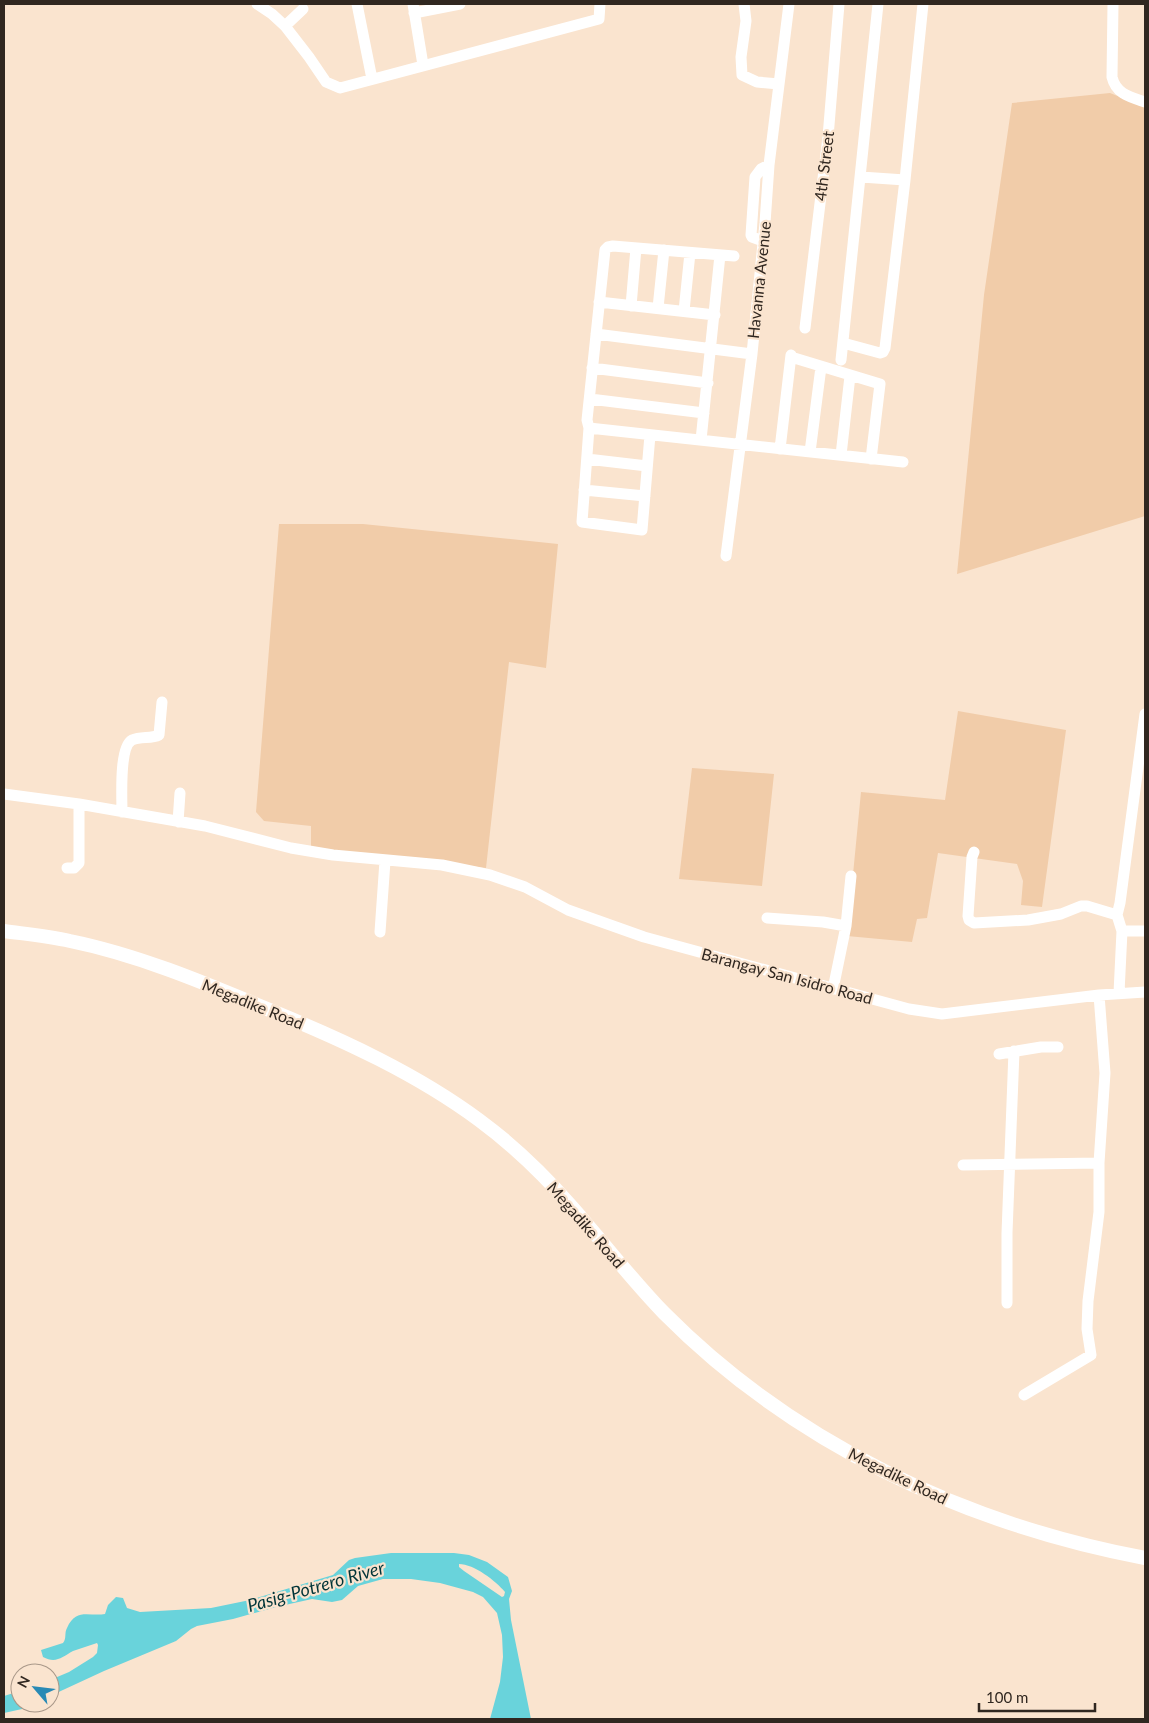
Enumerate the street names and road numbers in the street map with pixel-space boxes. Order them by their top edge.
street label: 4th Street [810,130,837,202]
street label: Havanna Avenue [743,220,774,340]
street label: Barangay San Isidro Road [699,944,875,1008]
street label: Megadike Road [200,975,307,1033]
street label: Megadike Road [544,1178,629,1272]
street label: Megadike Road [846,1443,951,1508]

